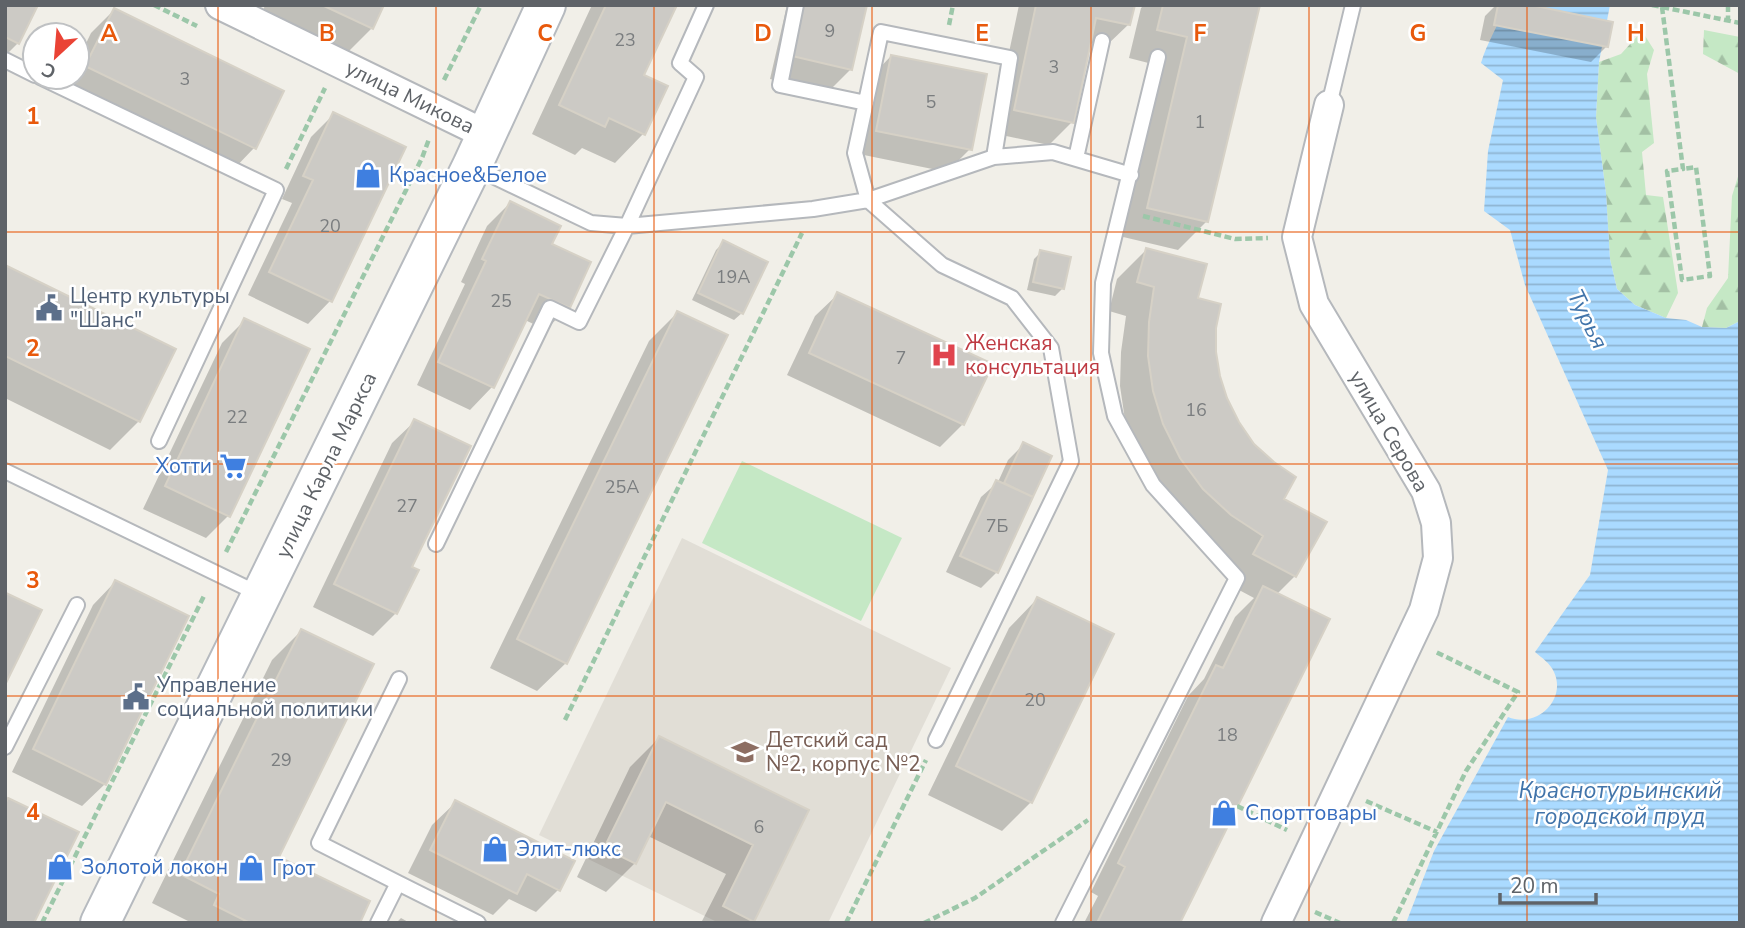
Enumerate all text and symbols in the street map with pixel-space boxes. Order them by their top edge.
text: A [100,18,118,49]
text: B [319,18,335,49]
text: C [537,18,553,49]
text: D [754,18,772,49]
text: E [975,18,989,49]
text: F [1194,18,1207,49]
text: G [1410,18,1426,49]
text: H [1627,18,1645,49]
house number: 9 [825,19,835,43]
north arrow [21,21,91,91]
house number: 23 [614,28,636,52]
street label: улица Микова [341,54,479,140]
house number: 3 [1049,55,1059,79]
text: С [37,56,60,85]
house number: 3 [180,67,190,91]
house number: 5 [926,90,936,114]
text: 1 [26,101,40,132]
house number: 1 [1195,110,1205,134]
shop icon: Красное&Белое [353,160,383,190]
place label: Красное&Белое [389,161,547,189]
house number: 20 [319,214,341,238]
house number: 19А [716,265,750,289]
place label: Центр культуры "Шанс" [70,282,230,334]
water label: Турья [1560,284,1615,354]
house number: 25 [490,289,512,313]
public building icon: Центр культуры "Шанс" [34,293,64,323]
place label: Женская консультация [965,329,1100,381]
text: 2 [26,333,40,364]
hospital icon: Женская консультация [929,340,959,370]
house number: 7 [896,346,906,370]
street label: улица Серова [1343,365,1435,497]
street label: улица Карла Маркса [269,367,383,563]
house number: 16 [1185,398,1207,422]
house number: 22 [226,405,248,429]
supermarket icon: Хотти [218,451,248,481]
place label: Хотти [155,452,212,480]
house number: 25А [605,475,639,499]
house number: 27 [396,494,418,518]
house number: 7Б [986,514,1008,538]
text: 3 [26,565,40,596]
place label: Управление социальной политики [156,671,373,723]
public building icon: Управление социальной политики [121,682,151,712]
house number: 20 [1024,688,1046,712]
house number: 18 [1216,723,1238,747]
place label: Детский сад №2, корпус №2 [766,726,921,778]
school or university icon: Детский сад №2, корпус №2 [730,737,760,767]
house number: 29 [270,748,292,772]
water label: Краснотурьинский городской пруд [1518,775,1722,832]
text: 4 [26,797,40,828]
shop icon: Спорттовары [1209,798,1239,828]
place label: Спорттовары [1245,799,1377,827]
house number: 6 [754,815,764,839]
shop icon: Элит-люкс [480,834,510,864]
place label: Элит-люкс [516,835,621,863]
shop icon: Золотой локон [45,852,75,882]
place label: Золотой локон [81,853,228,881]
shop icon: Грот [236,853,266,883]
place label: Грот [272,854,316,882]
scale bar [1500,862,1596,906]
text: 20 m [1510,872,1559,900]

